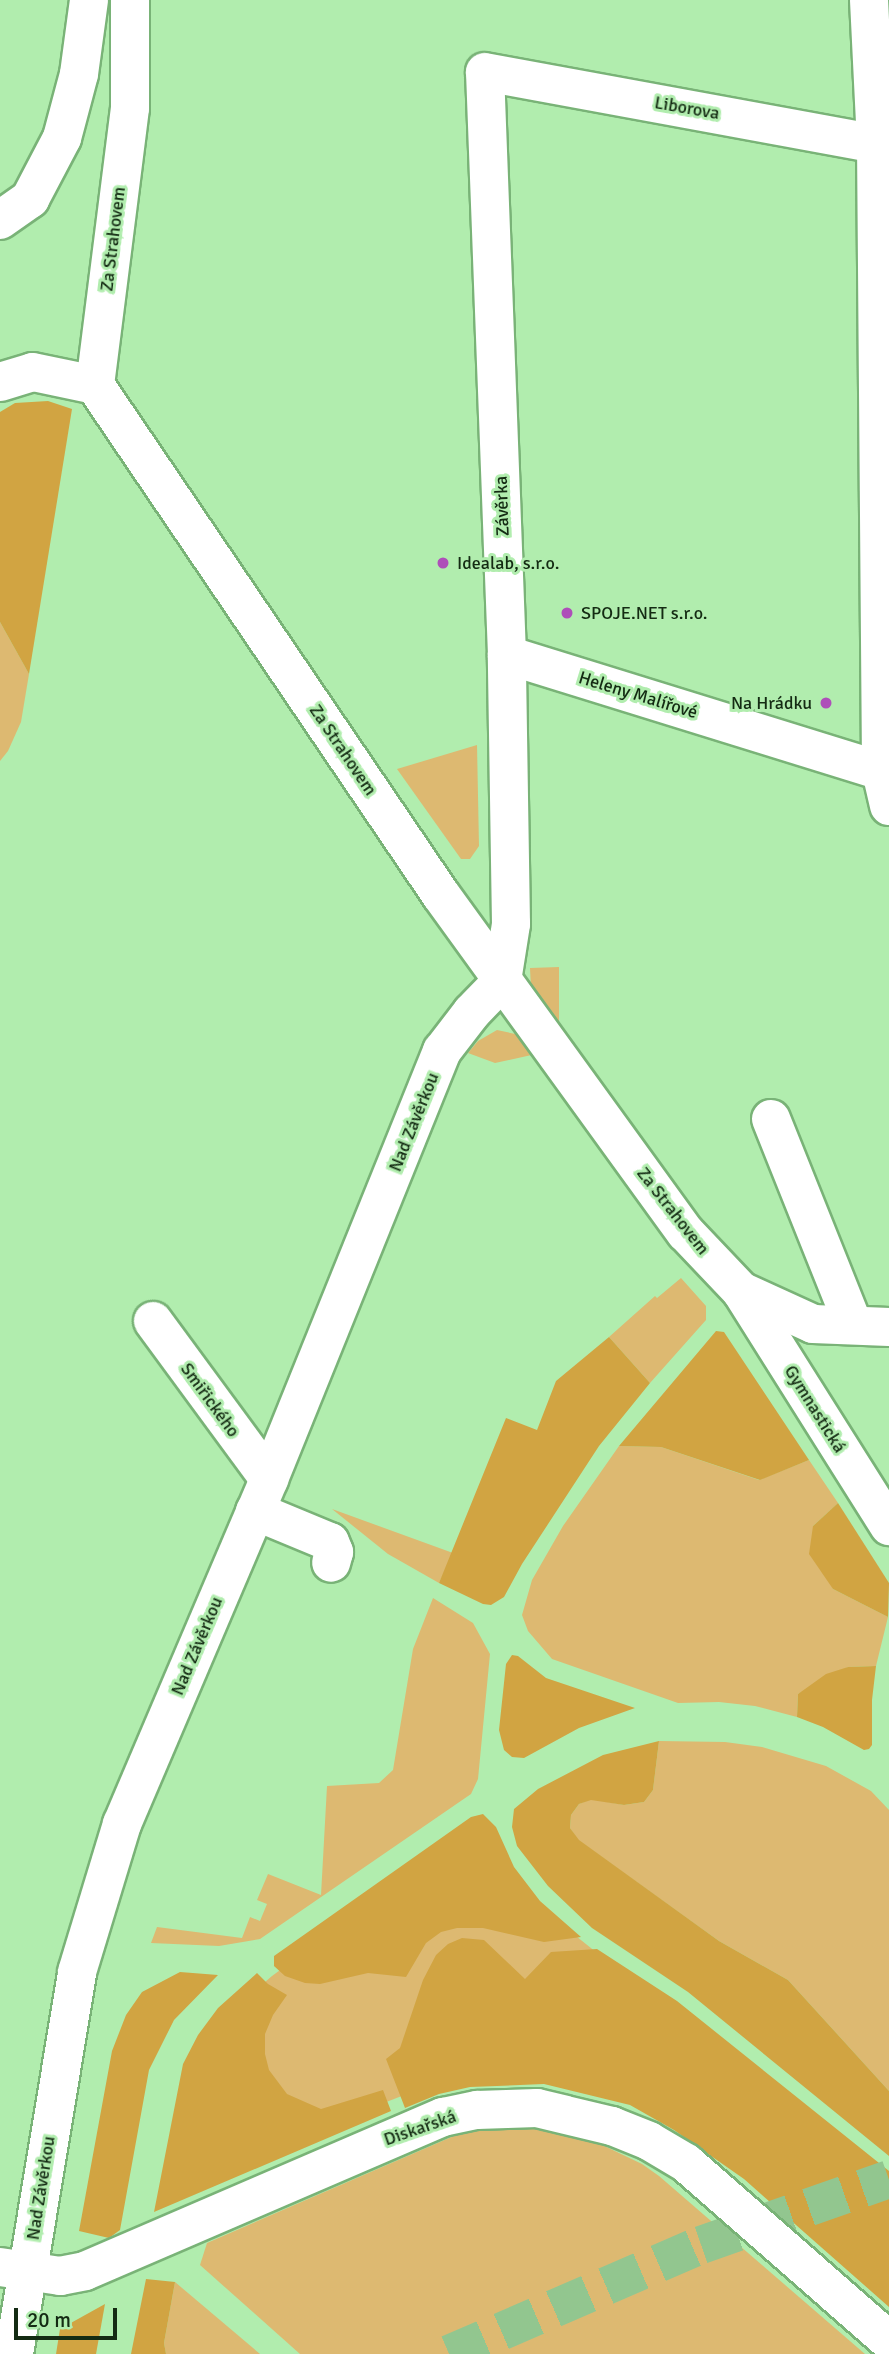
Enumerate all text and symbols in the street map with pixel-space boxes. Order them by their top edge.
street label: Liborova [653,92,721,124]
street label: Za Strahovem [96,186,130,292]
street label: Závěrka [490,475,514,537]
place label: Idealab, s.r.o. [457,552,559,574]
marker: Idealab, s.r.o. [435,555,451,571]
place label: SPOJE.NET s.r.o. [581,602,708,624]
marker: SPOJE.NET s.r.o. [559,605,575,621]
street label: Heleny Malířové [576,667,700,723]
place label: Na Hrádku [731,692,812,714]
marker: Na Hrádku [818,695,834,711]
street label: Za Strahovem [305,700,381,800]
street label: Nad Závěrkou [384,1069,444,1175]
street label: Za Strahovem [632,1163,714,1259]
street label: Smiřického [176,1359,244,1441]
street label: Gymnastická [780,1361,850,1457]
street label: Nad Závěrkou [167,1593,227,1699]
street label: Diskařská [381,2106,459,2150]
street label: Nad Závěrkou [22,2134,60,2242]
scale bar [18,2294,121,2338]
text: 20 m [27,2307,71,2333]

